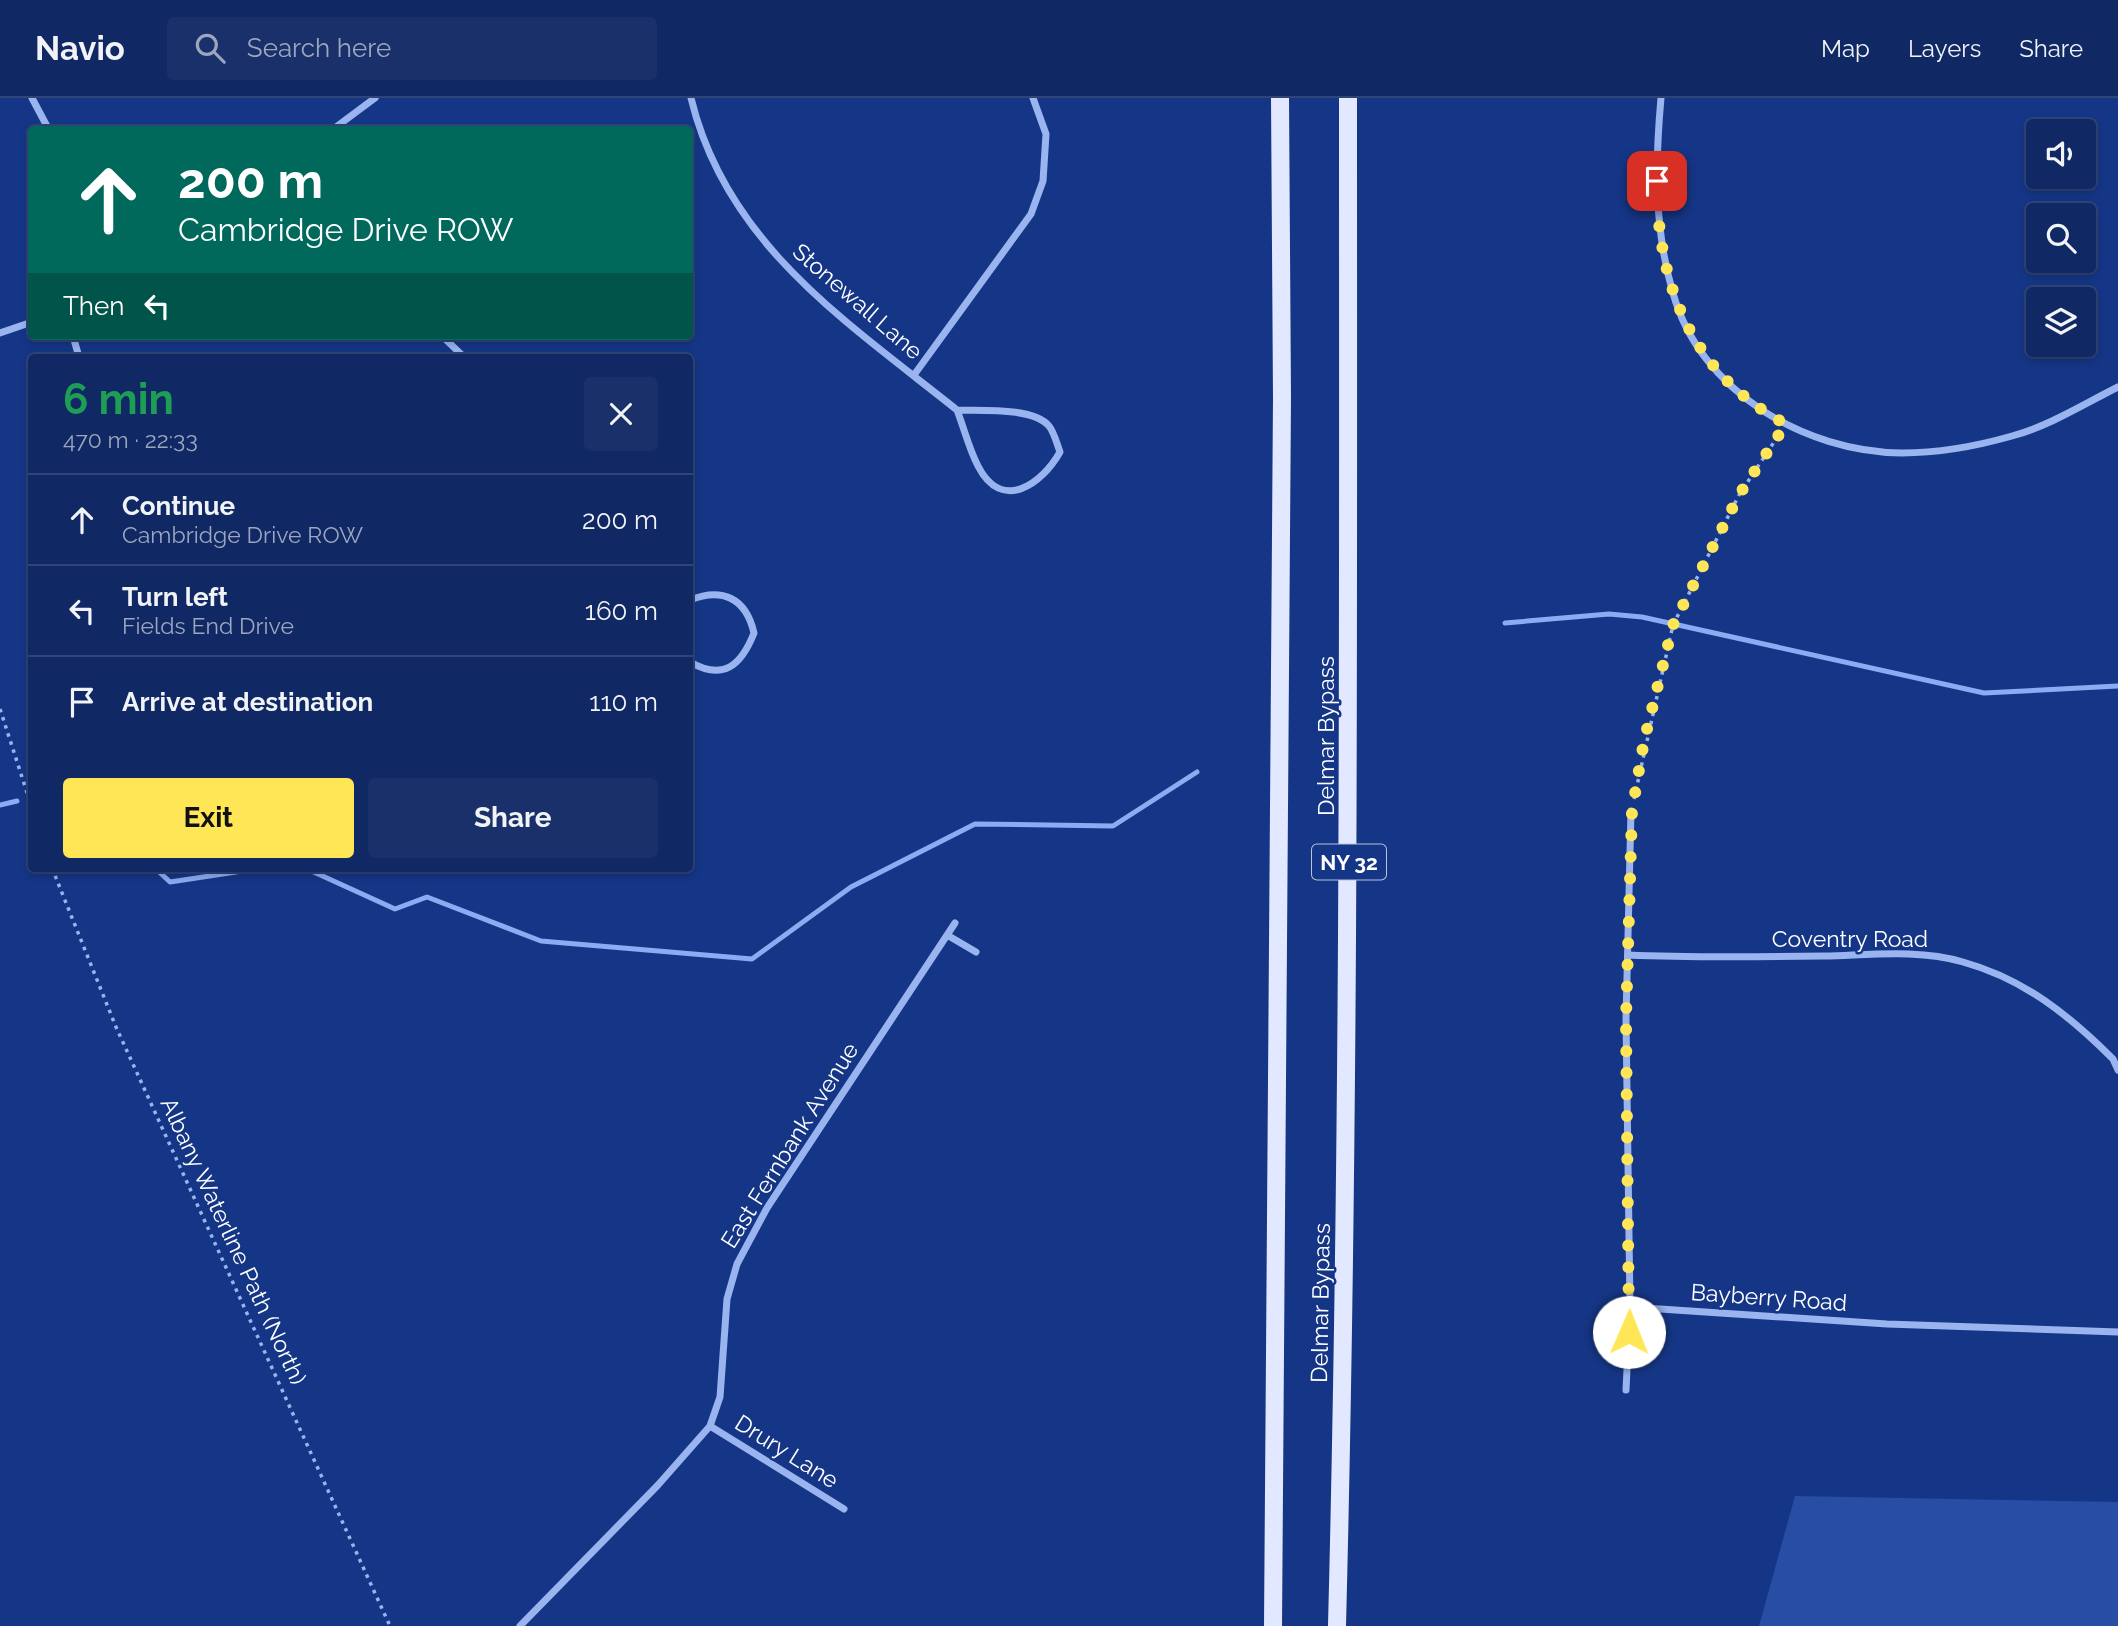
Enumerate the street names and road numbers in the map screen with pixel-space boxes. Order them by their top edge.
street label: Stonewall Lane [788,237,928,365]
street label: Delmar Bypass [1312,656,1339,816]
road number: NY 32 [1312,844,1386,880]
street label: Coventry Road [1772,925,1928,952]
street label: East Fernbank Avenue [715,1037,863,1253]
street label: Albany Waterline Path (North) [156,1093,312,1389]
street label: Delmar Bypass [1305,1223,1335,1383]
street label: Bayberry Road [1690,1278,1848,1316]
street label: Drury Lane [730,1409,844,1493]

